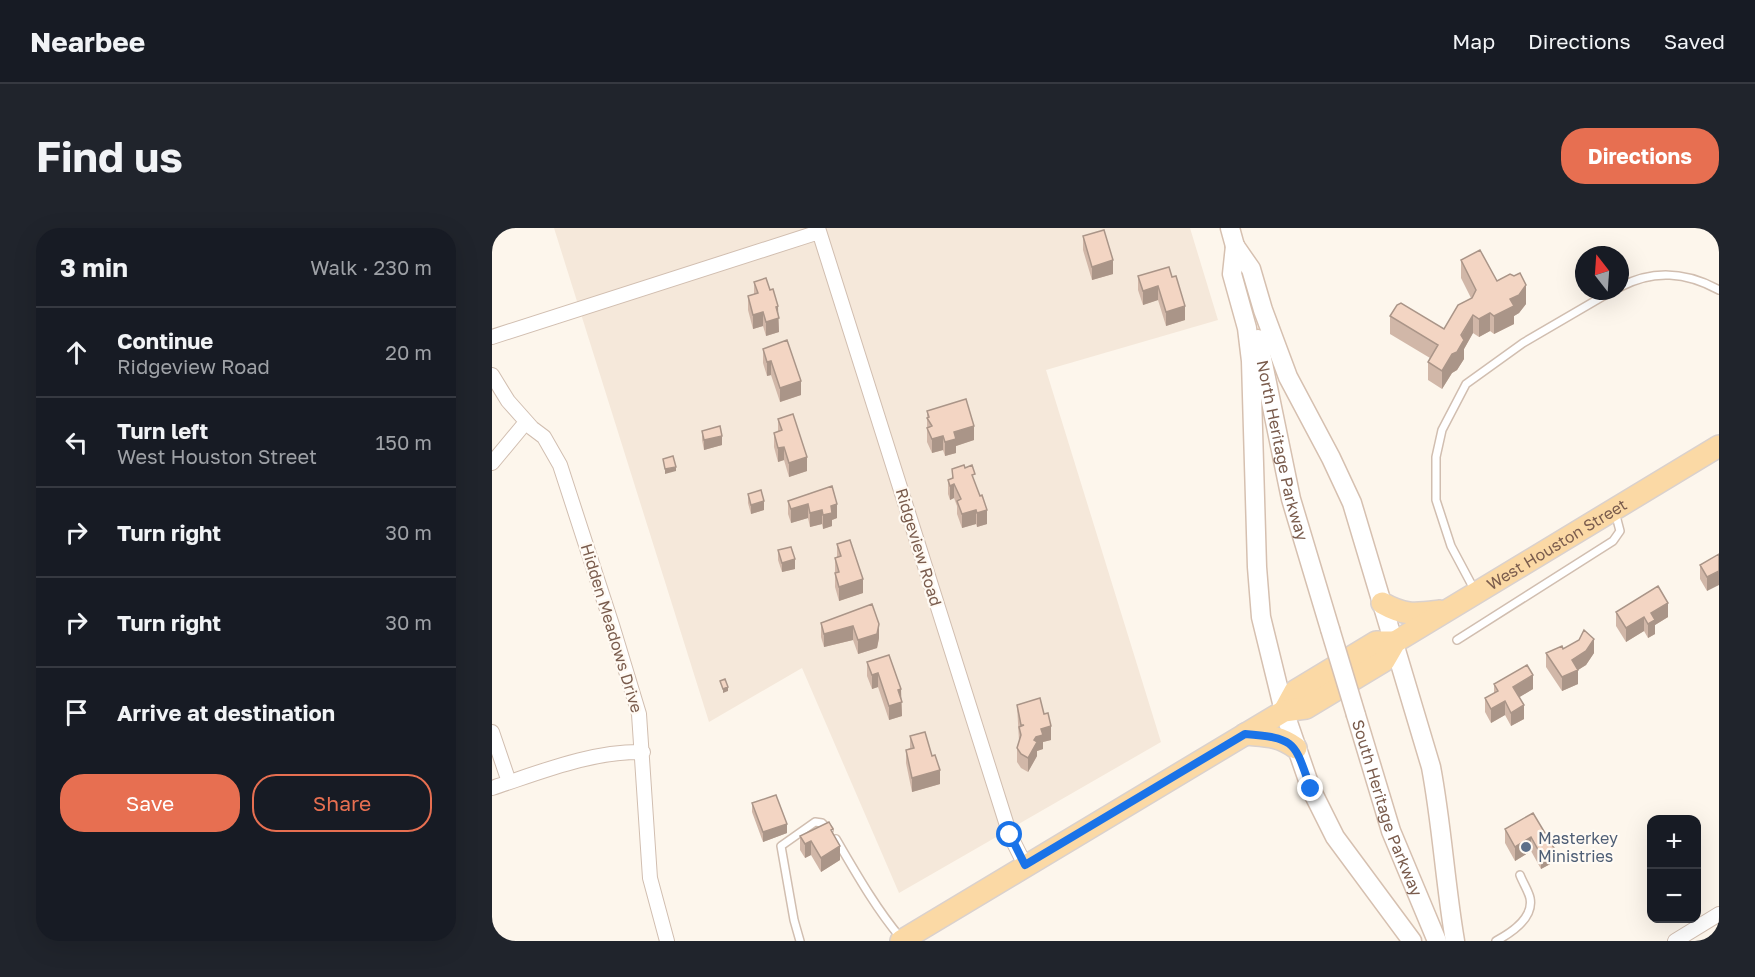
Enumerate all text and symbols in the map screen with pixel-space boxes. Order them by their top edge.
text: Nearbee [30,25,145,58]
text: Map [1452,28,1495,54]
text: Directions [1528,28,1631,54]
text: Saved [1664,28,1725,54]
button: Directions [1561,128,1719,184]
text: Find us [36,131,183,181]
north arrow [1575,246,1629,300]
text: 3 min [60,252,128,283]
text: Walk · 230 m [310,255,432,279]
text: Continue [117,327,213,354]
icon: ahead [60,336,93,369]
text: 20 m [385,340,432,364]
text: Ridgeview Road [117,354,270,378]
street label: North Heritage Parkway [1253,358,1313,543]
text: Turn left [117,417,208,444]
icon: left [60,426,93,459]
text: 150 m [376,430,432,454]
text: West Houston Street [117,444,317,468]
street label: Ridgeview Road [892,486,946,608]
street label: West Houston Street [1483,494,1630,594]
icon: right [60,516,93,549]
text: Turn right [117,519,221,546]
text: 30 m [385,520,432,544]
street label: Hidden Meadows Drive [577,541,647,715]
icon: right [60,606,93,639]
text: Turn right [117,609,221,636]
text: 30 m [385,610,432,634]
icon: arrive [60,696,93,729]
text: Arrive at destination [117,699,335,726]
street label: South Heritage Parkway [1348,717,1427,899]
button: Save [60,774,240,832]
button: Share [252,774,432,832]
route end [1297,775,1323,801]
map controls [1647,815,1701,923]
button: + [1647,815,1701,869]
route start [996,821,1022,847]
place label: Masterkey Ministries [1538,828,1618,866]
marker: Masterkey Ministries [1519,840,1533,854]
button: − [1647,869,1701,923]

